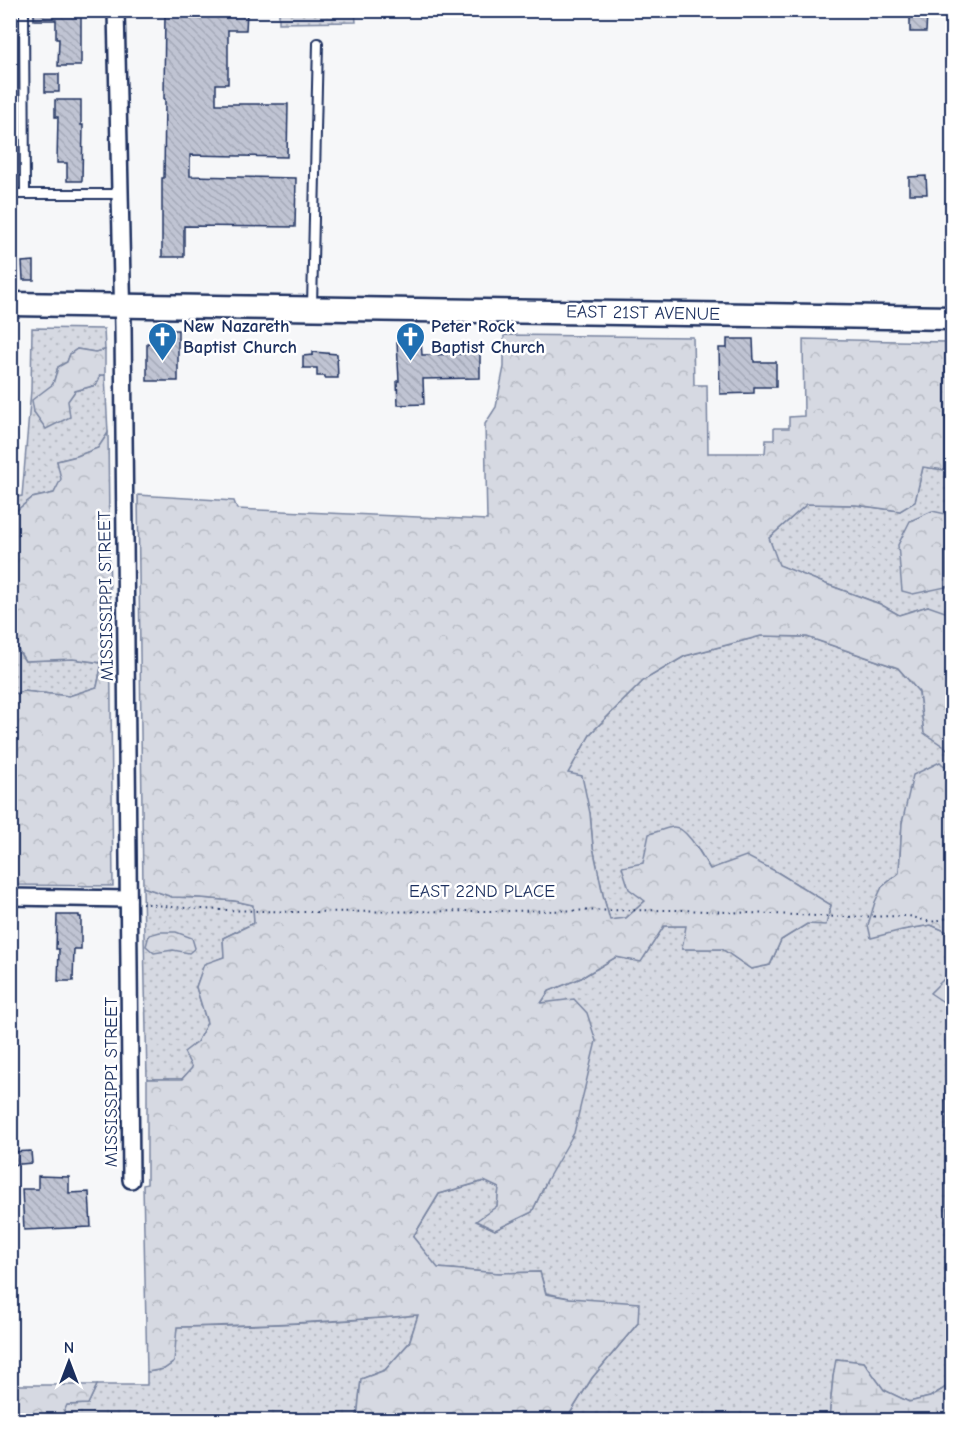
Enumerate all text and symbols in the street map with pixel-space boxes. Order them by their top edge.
street label: EAST 21ST AVENUE [566,301,720,325]
place label: New Nazareth Baptist Church [183,316,297,358]
place label: Peter Rock Baptist Church [431,316,545,358]
church icon: New Nazareth Baptist Church [146,320,178,362]
church icon: Peter Rock Baptist Church [394,320,426,362]
street label: MISSISSIPPI STREET [94,510,118,681]
street label: EAST 22ND PLACE [409,881,555,902]
street label: MISSISSIPPI STREET [101,996,122,1167]
north arrow [39,1332,99,1392]
text: N [64,1339,74,1357]

